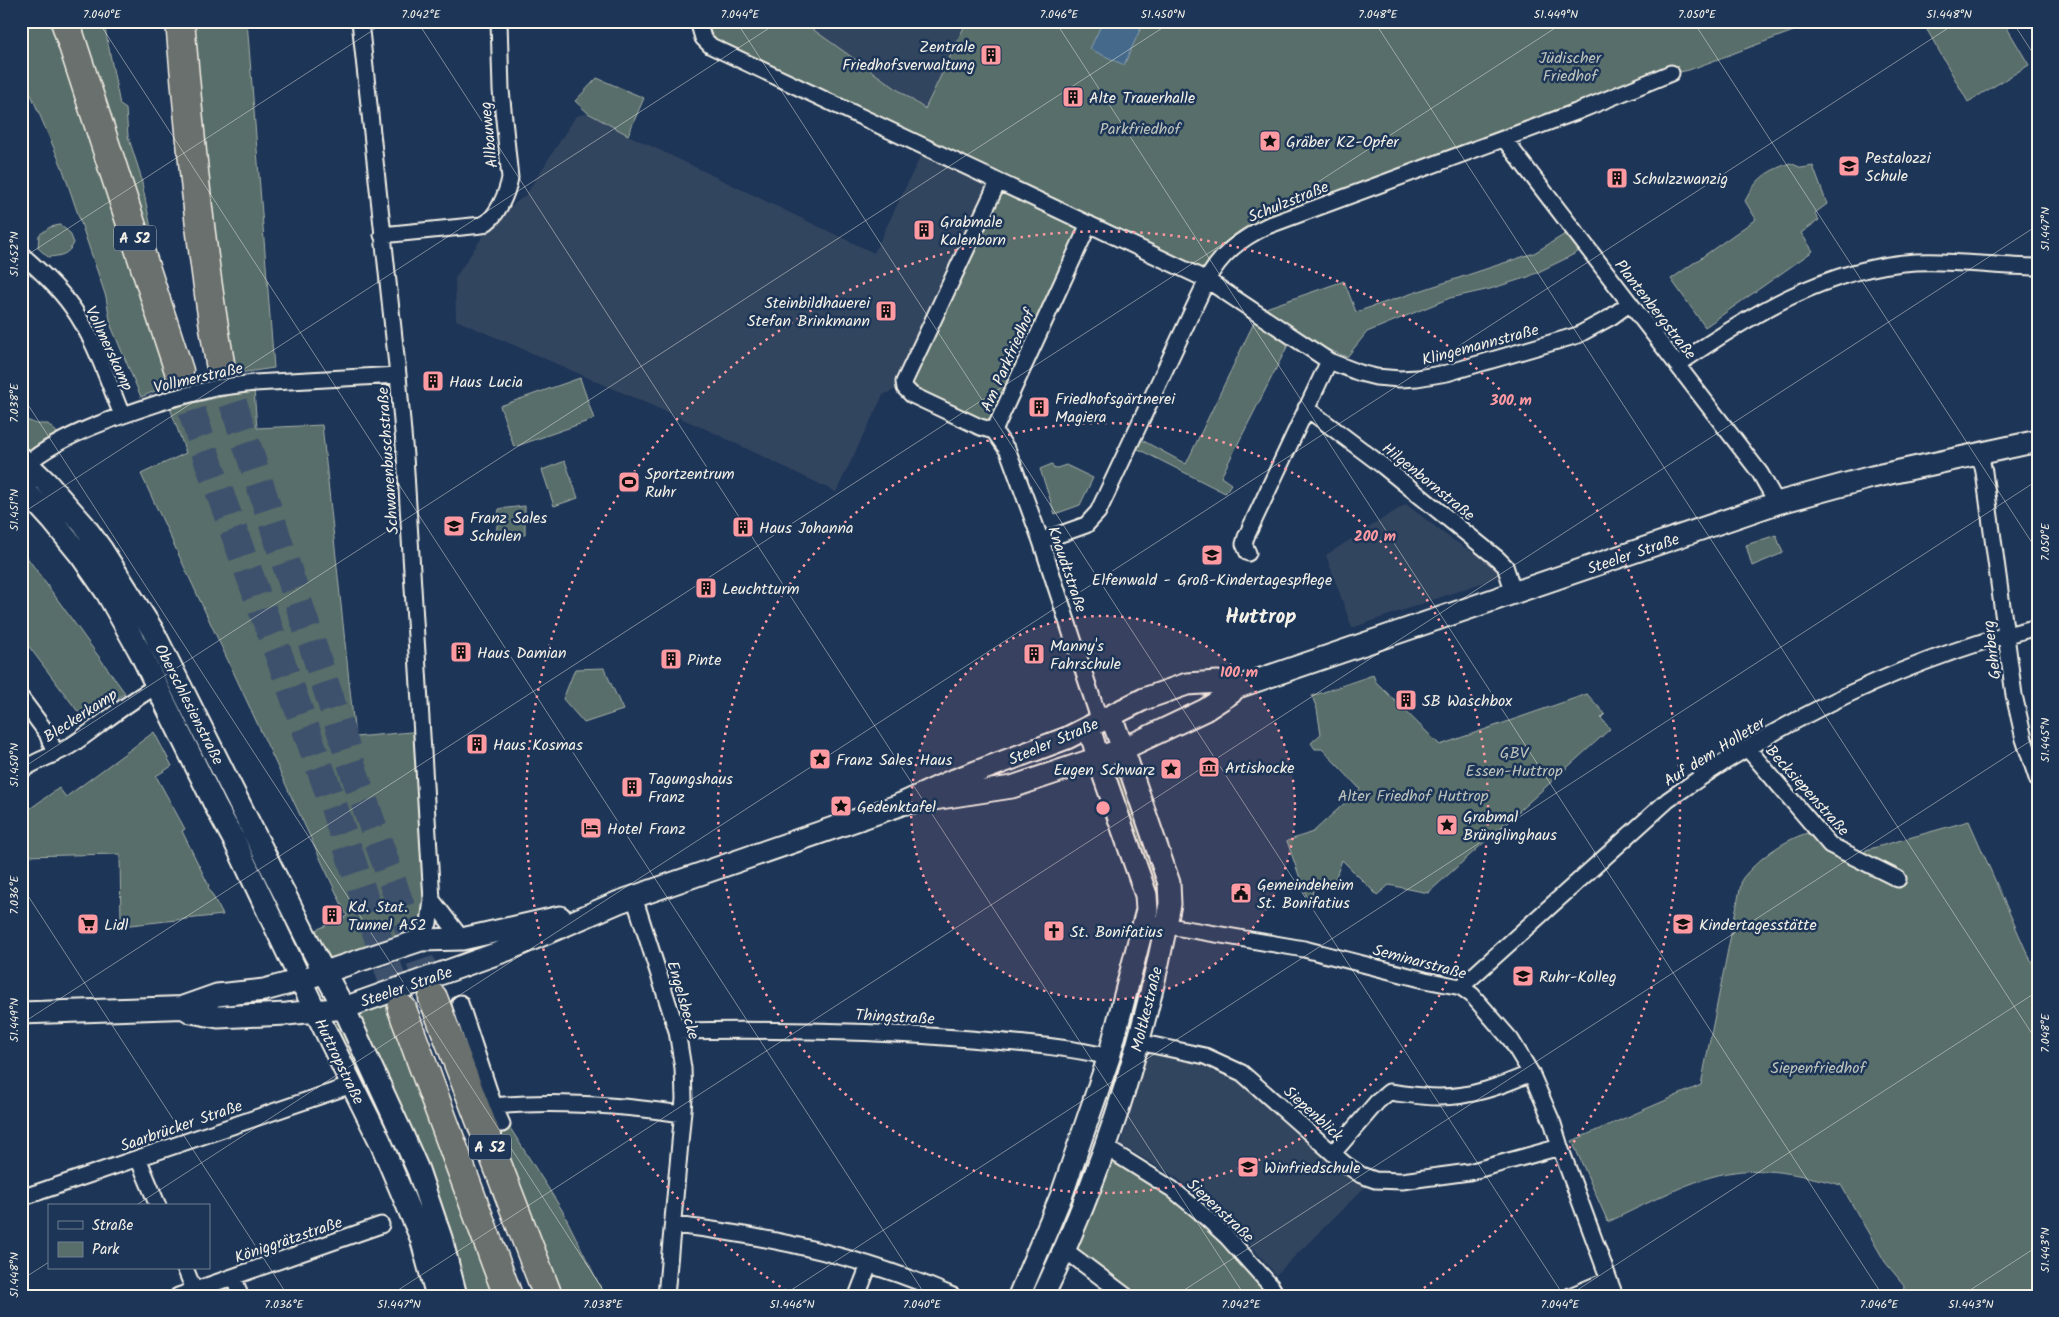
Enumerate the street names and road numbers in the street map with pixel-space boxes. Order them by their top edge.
street label: Allbauweg [474,100,505,169]
street label: Schulzstraße [1244,175,1333,230]
road number: A 52 [114,226,156,250]
street label: Plantenbergstraße [1608,254,1702,365]
street label: Vollmerskamp [78,302,139,395]
street label: Am Parkfriedhof [975,303,1043,416]
street label: Klingemannstraße [1419,318,1542,373]
street label: Vollmerstraße [151,356,246,401]
street label: Schwanenbuschstraße [371,386,406,535]
street label: Hilgenbornstraße [1376,437,1480,528]
street label: Knaudtstraße [1040,523,1093,616]
street label: Steeler Straße [1584,527,1683,582]
street label: Gehrberg [1976,619,2009,681]
street label: Oberschlesienstraße [147,640,230,770]
street label: Bleckerkamp [39,683,123,750]
street label: Auf dem Holleter [1659,710,1772,794]
street label: Steeler Straße [1005,712,1103,773]
street label: Becksiepenstraße [1759,740,1855,842]
street label: Seminarstraße [1370,938,1469,987]
street label: Engelsbecke [659,958,706,1043]
street label: Steeler Straße [357,960,456,1015]
street label: Moltkestraße [1125,964,1170,1055]
street label: Thingstraße [855,1003,935,1032]
street label: Huttropstraße [307,1014,370,1109]
street label: Siepenblick [1277,1080,1349,1148]
street label: Saarbrücker Straße [117,1094,246,1159]
road number: A 52 [469,1134,511,1160]
street label: Siepenstraße [1180,1173,1260,1249]
street label: Königgrätzstraße [231,1210,346,1271]

